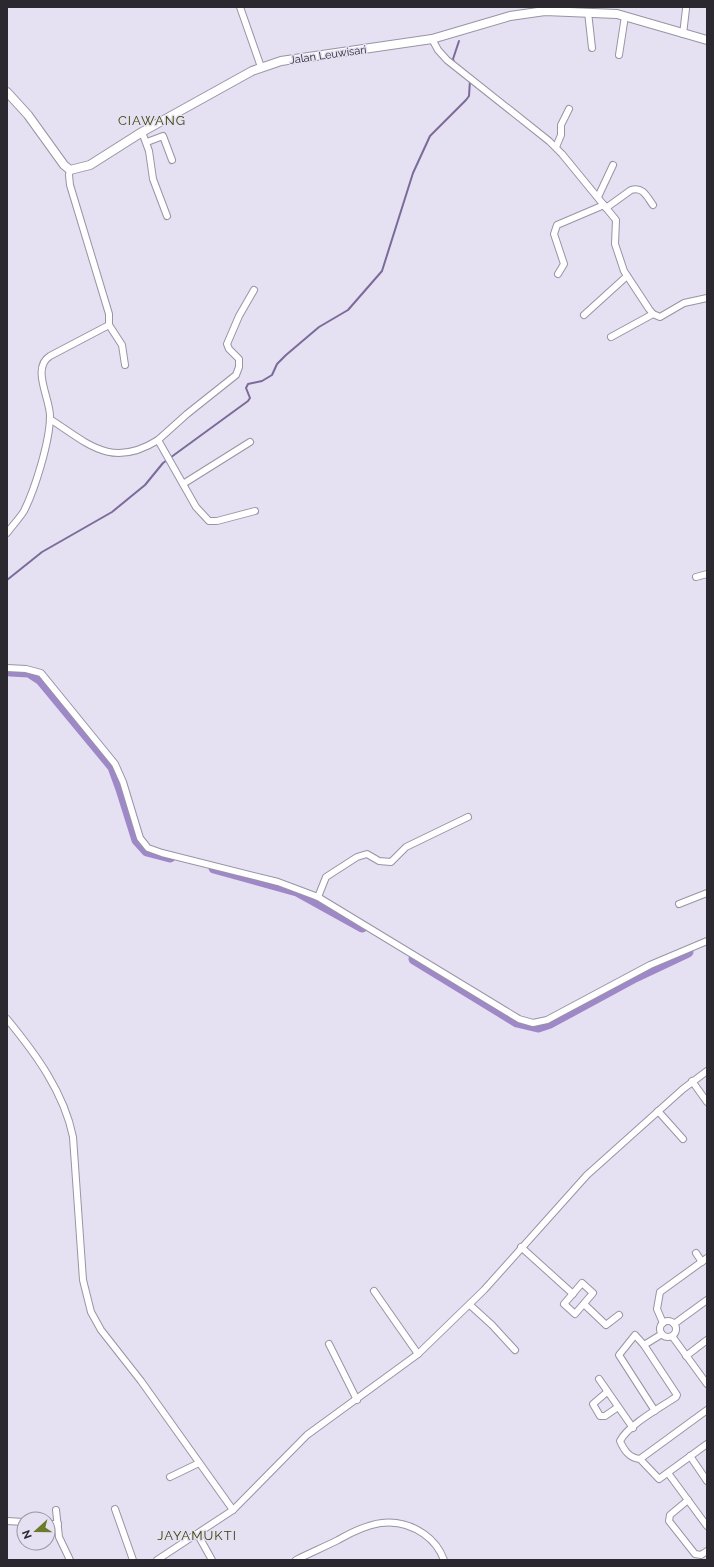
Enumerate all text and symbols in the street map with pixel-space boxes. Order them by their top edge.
street label: Jalan Leuwisari [289,43,367,67]
district label: CIAWANG [118,113,186,128]
north arrow [16,1511,56,1551]
text: N [20,1528,35,1541]
district label: JAYAMUKTI [157,1528,237,1543]

